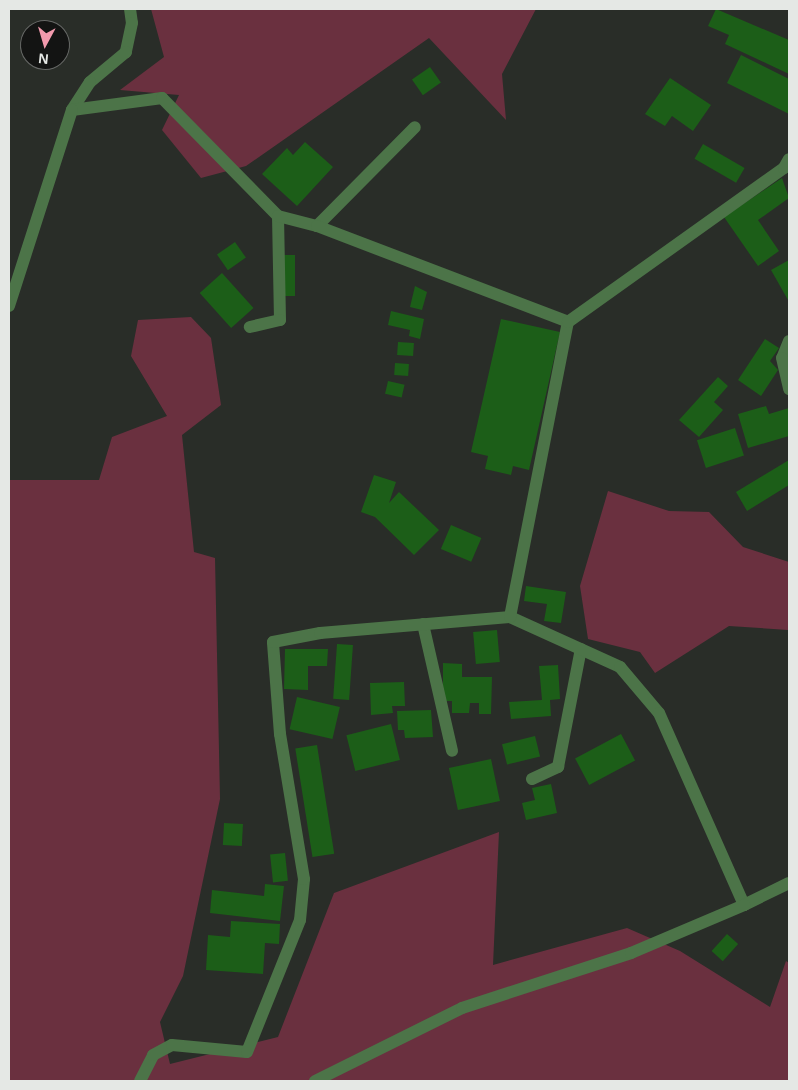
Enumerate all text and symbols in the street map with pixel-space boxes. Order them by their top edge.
north arrow [20,20,70,70]
text: N [38,50,49,67]

